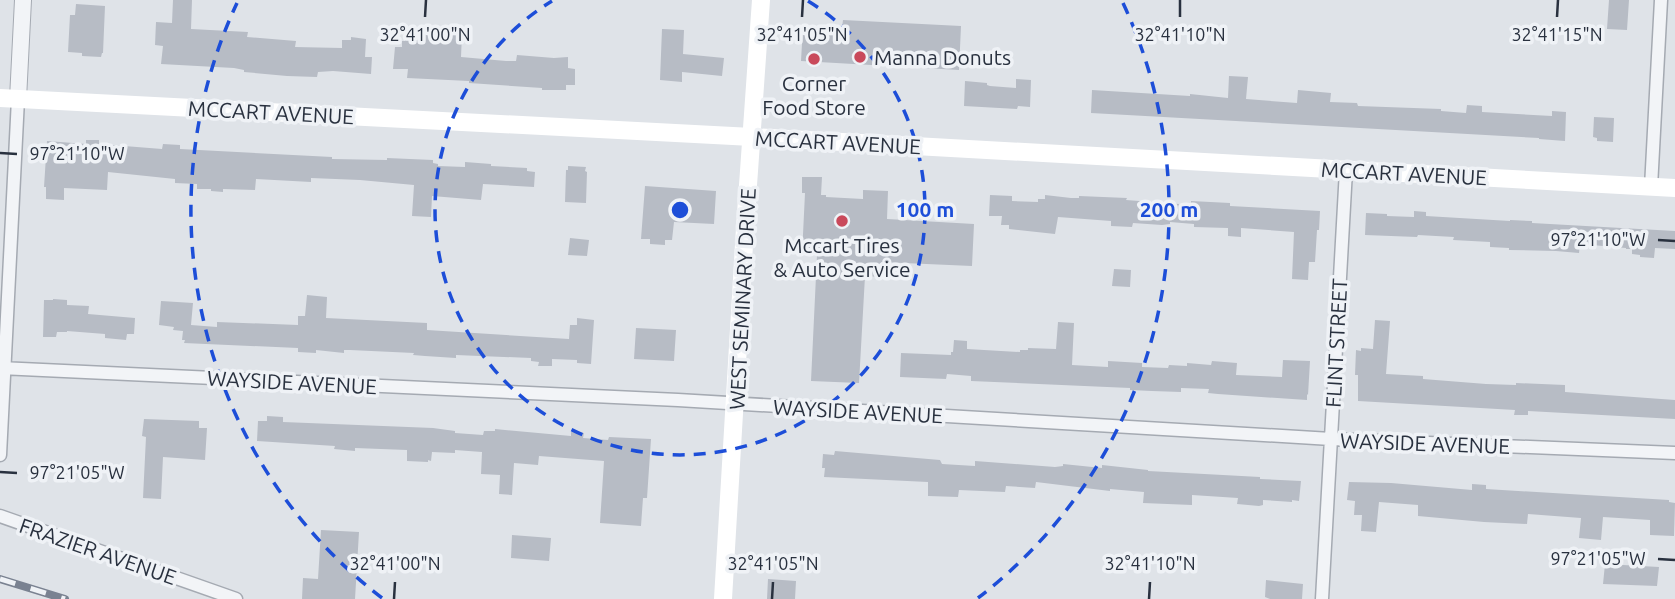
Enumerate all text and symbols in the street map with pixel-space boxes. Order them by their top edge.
text: 32°41'00"N [379,24,471,44]
text: 32°41'05"N [756,24,848,44]
text: 32°41'10"N [1134,24,1226,44]
text: 32°41'15"N [1511,24,1603,44]
place label: Manna Donuts [874,45,1011,69]
marker: Manna Donuts [852,49,868,65]
marker: Corner Food Store [806,51,822,67]
place label: Corner Food Store [762,71,866,119]
street label: MCCART AVENUE [187,96,355,128]
street label: MCCART AVENUE [754,126,922,158]
text: 97°21'10"W [29,143,125,163]
street label: MCCART AVENUE [1320,157,1488,189]
street label: WEST SEMINARY DRIVE [724,188,760,410]
text: 100 m [896,197,954,221]
text: 200 m [1140,197,1198,221]
centre of rings [668,198,692,222]
marker: Mccart Tires & Auto Service [834,213,850,229]
text: 97°21'10"W [1550,229,1646,249]
place label: Mccart Tires & Auto Service [773,233,911,281]
street label: FLINT STREET [1321,277,1351,408]
street label: WAYSIDE AVENUE [206,366,378,398]
street label: WAYSIDE AVENUE [772,395,944,427]
street label: WAYSIDE AVENUE [1340,428,1510,458]
text: 97°21'05"W [29,462,125,482]
street label: FRAZIER AVENUE [16,513,180,589]
text: 97°21'05"W [1550,548,1646,568]
text: 32°41'00"N [349,553,441,573]
text: 32°41'05"N [727,553,819,573]
text: 32°41'10"N [1104,553,1196,573]

